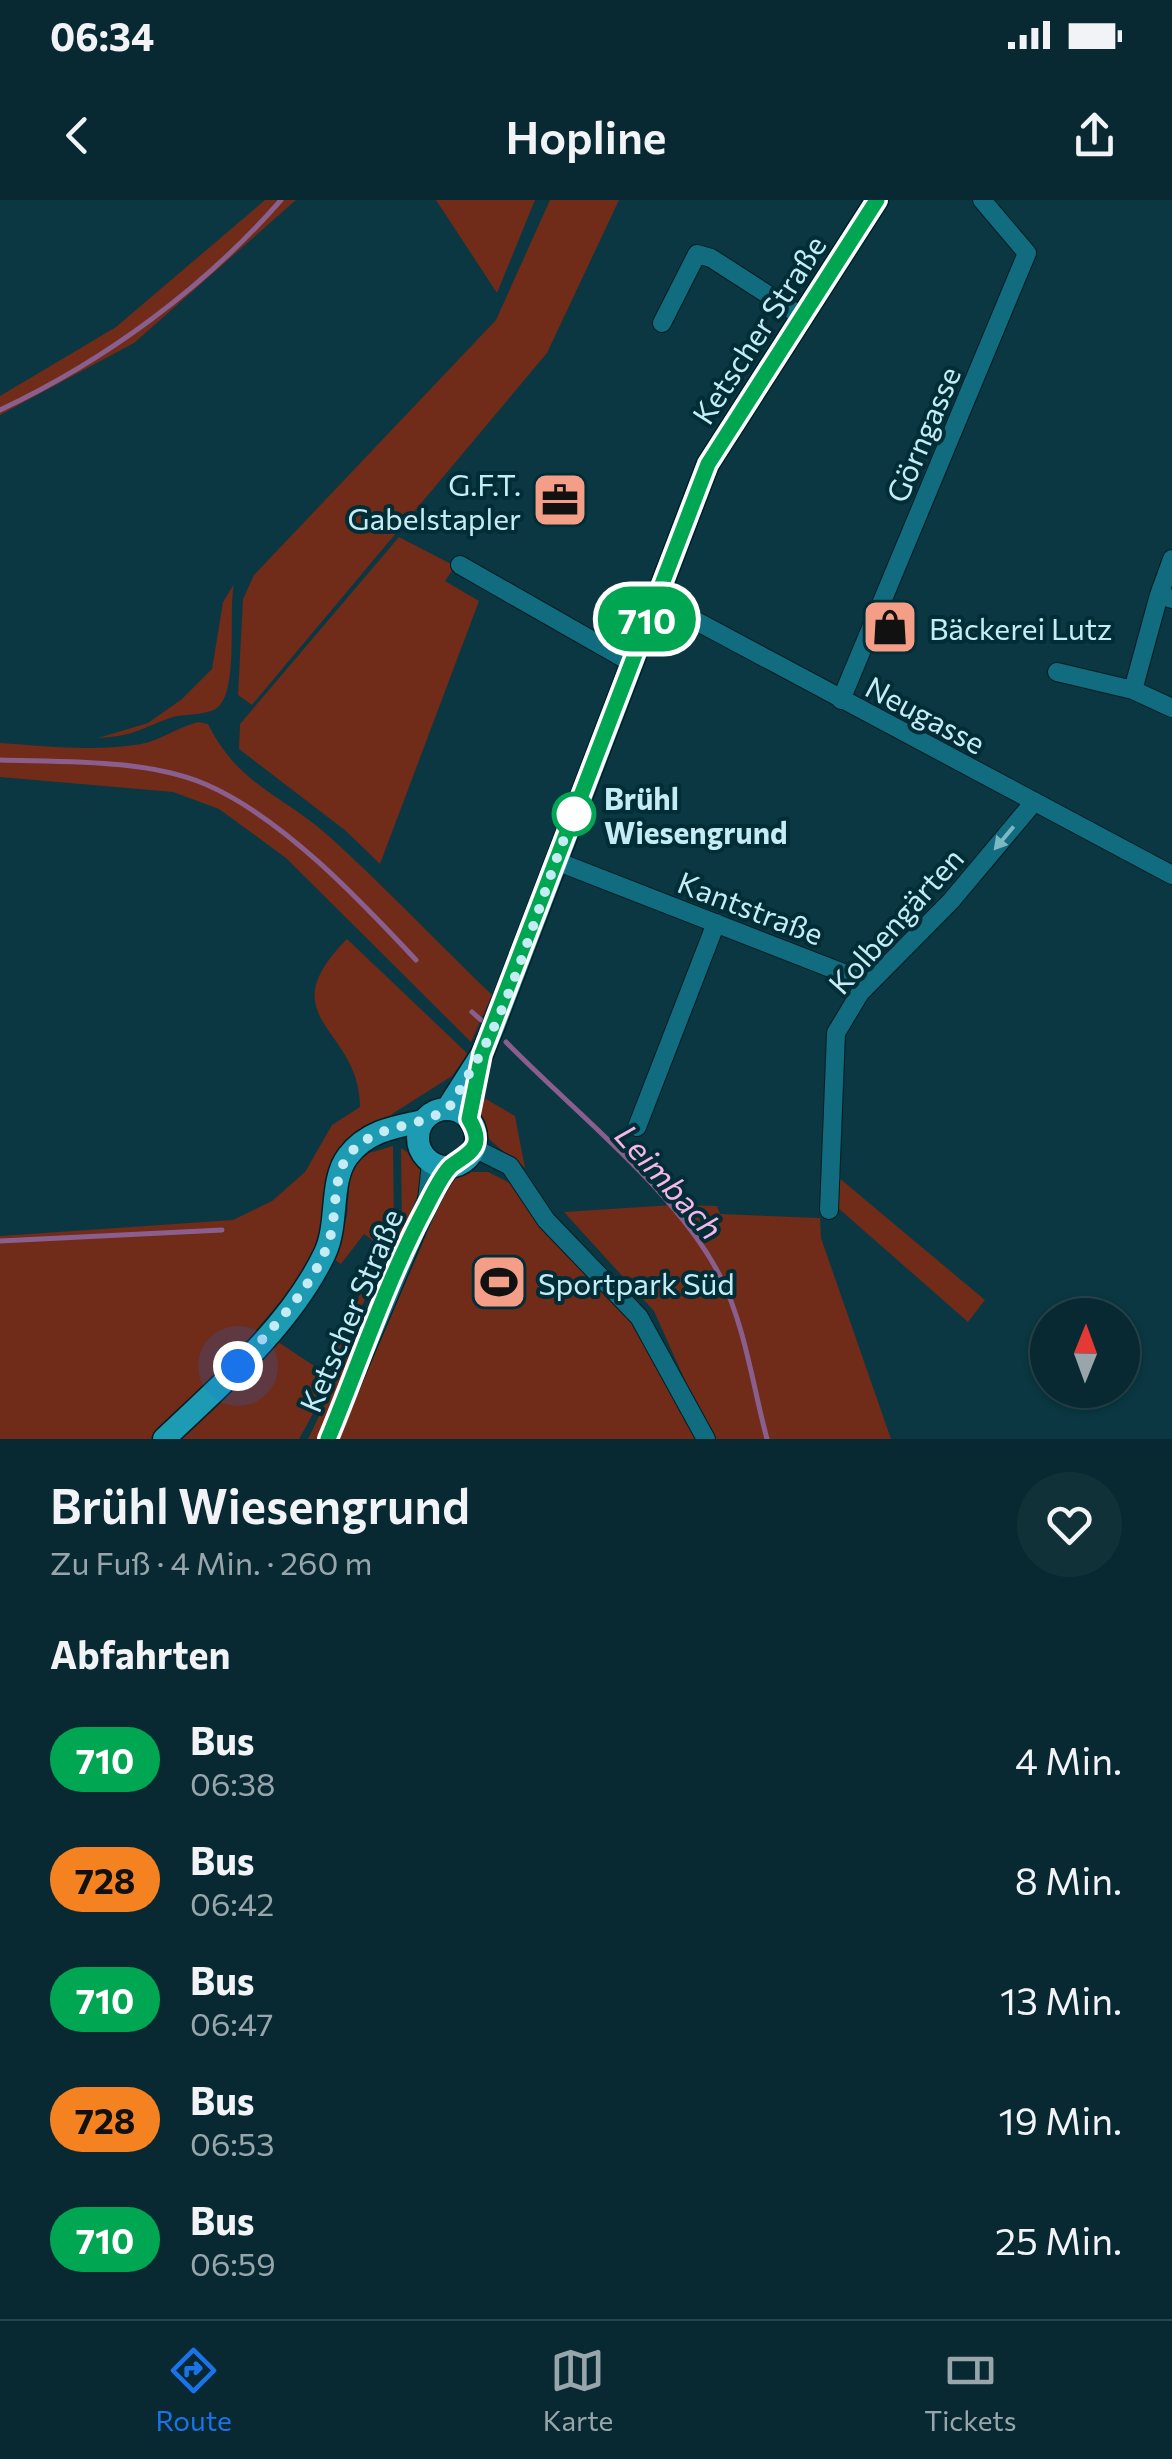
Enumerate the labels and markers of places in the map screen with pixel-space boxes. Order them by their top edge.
place label: G.F.T. Gabelstapler [347,465,521,536]
office icon: G.F.T. Gabelstapler [530,470,590,530]
shop icon: Bäckerei Lutz [860,597,920,657]
place label: Bäckerei Lutz [929,609,1112,646]
place label: Brühl Wiesengrund [604,779,788,850]
marker: Brühl Wiesengrund [553,793,595,835]
sports icon: Sportpark Süd [469,1252,529,1312]
place label: Sportpark Süd [538,1264,735,1301]

